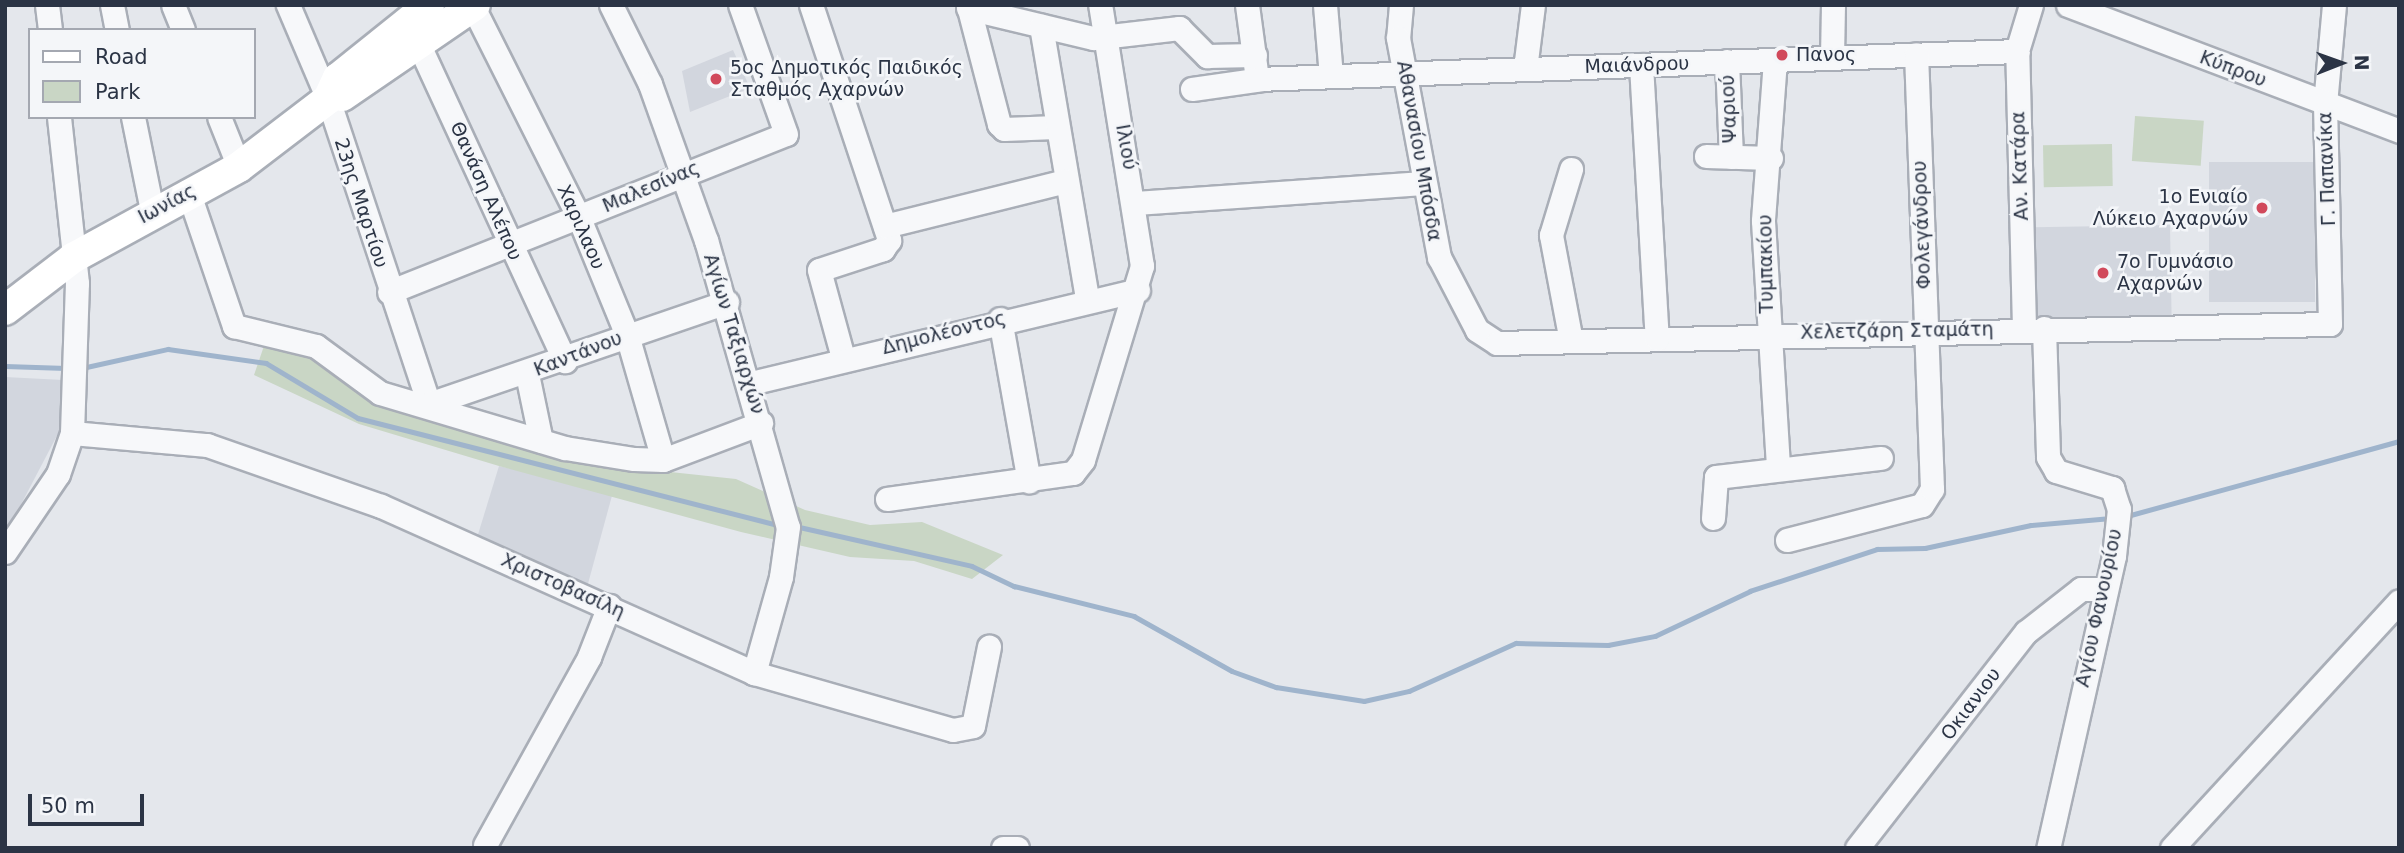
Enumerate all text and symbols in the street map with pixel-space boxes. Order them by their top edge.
legend [28,28,256,119]
north arrow [2306,28,2376,98]
place label: Πανος [1796,44,1856,66]
text: Road [95,45,148,69]
street label: Κύπρου [2196,46,2270,92]
marker: Πανος [1774,47,1790,63]
street label: Μαιάνδρου [1584,52,1690,78]
text: N [2351,54,2373,71]
place label: 5ος Δημοτικός Παιδικός Σταθμός Αχαρνών [730,57,963,101]
street label: Αθανασίου Μπόσδα [1392,59,1446,243]
marker: 5ος Δημοτικός Παιδικός Σταθμός Αχαρνών [708,71,724,87]
street label: Ψαριού [1716,74,1742,144]
text: Park [95,80,140,104]
street label: Αν. Κατάρα [2007,111,2033,221]
street label: Γ. Παπανίκα [2314,112,2340,226]
street label: Θανάση Αλέπου [445,118,527,264]
street label: Ιλιού [1111,122,1141,172]
street label: 23ης Μαρτίου [329,135,393,271]
street label: Μαλεσίνας [599,156,703,218]
street label: Φολεγάνδρου [1908,160,1936,290]
street label: Ιωνίας [134,179,200,229]
street label: Χαριλαου [552,181,610,273]
place label: 1ο Ενιαίο Λύκειο Αχαρνών [2093,186,2248,230]
marker: 1ο Ενιαίο Λύκειο Αχαρνών [2254,200,2270,216]
street label: Τυμπακίου [1754,214,1778,314]
street label: Αγίων Ταξιαρχών [699,251,769,417]
place label: 7ο Γυμνάσιο Αχαρνών [2117,251,2234,295]
marker: 7ο Γυμνάσιο Αχαρνών [2095,265,2111,281]
street label: Δημολέοντος [880,307,1008,359]
street label: Χελετζάρη Σταμάτη [1800,318,1994,344]
street label: Καντάνου [531,327,625,381]
street label: Αγίου Φανουρίου [2071,527,2127,689]
street label: Χριστοβασίλη [498,549,628,623]
street label: Οκιανιου [1936,663,2006,745]
scale bar [32,780,147,824]
text: 50 m [41,794,95,818]

